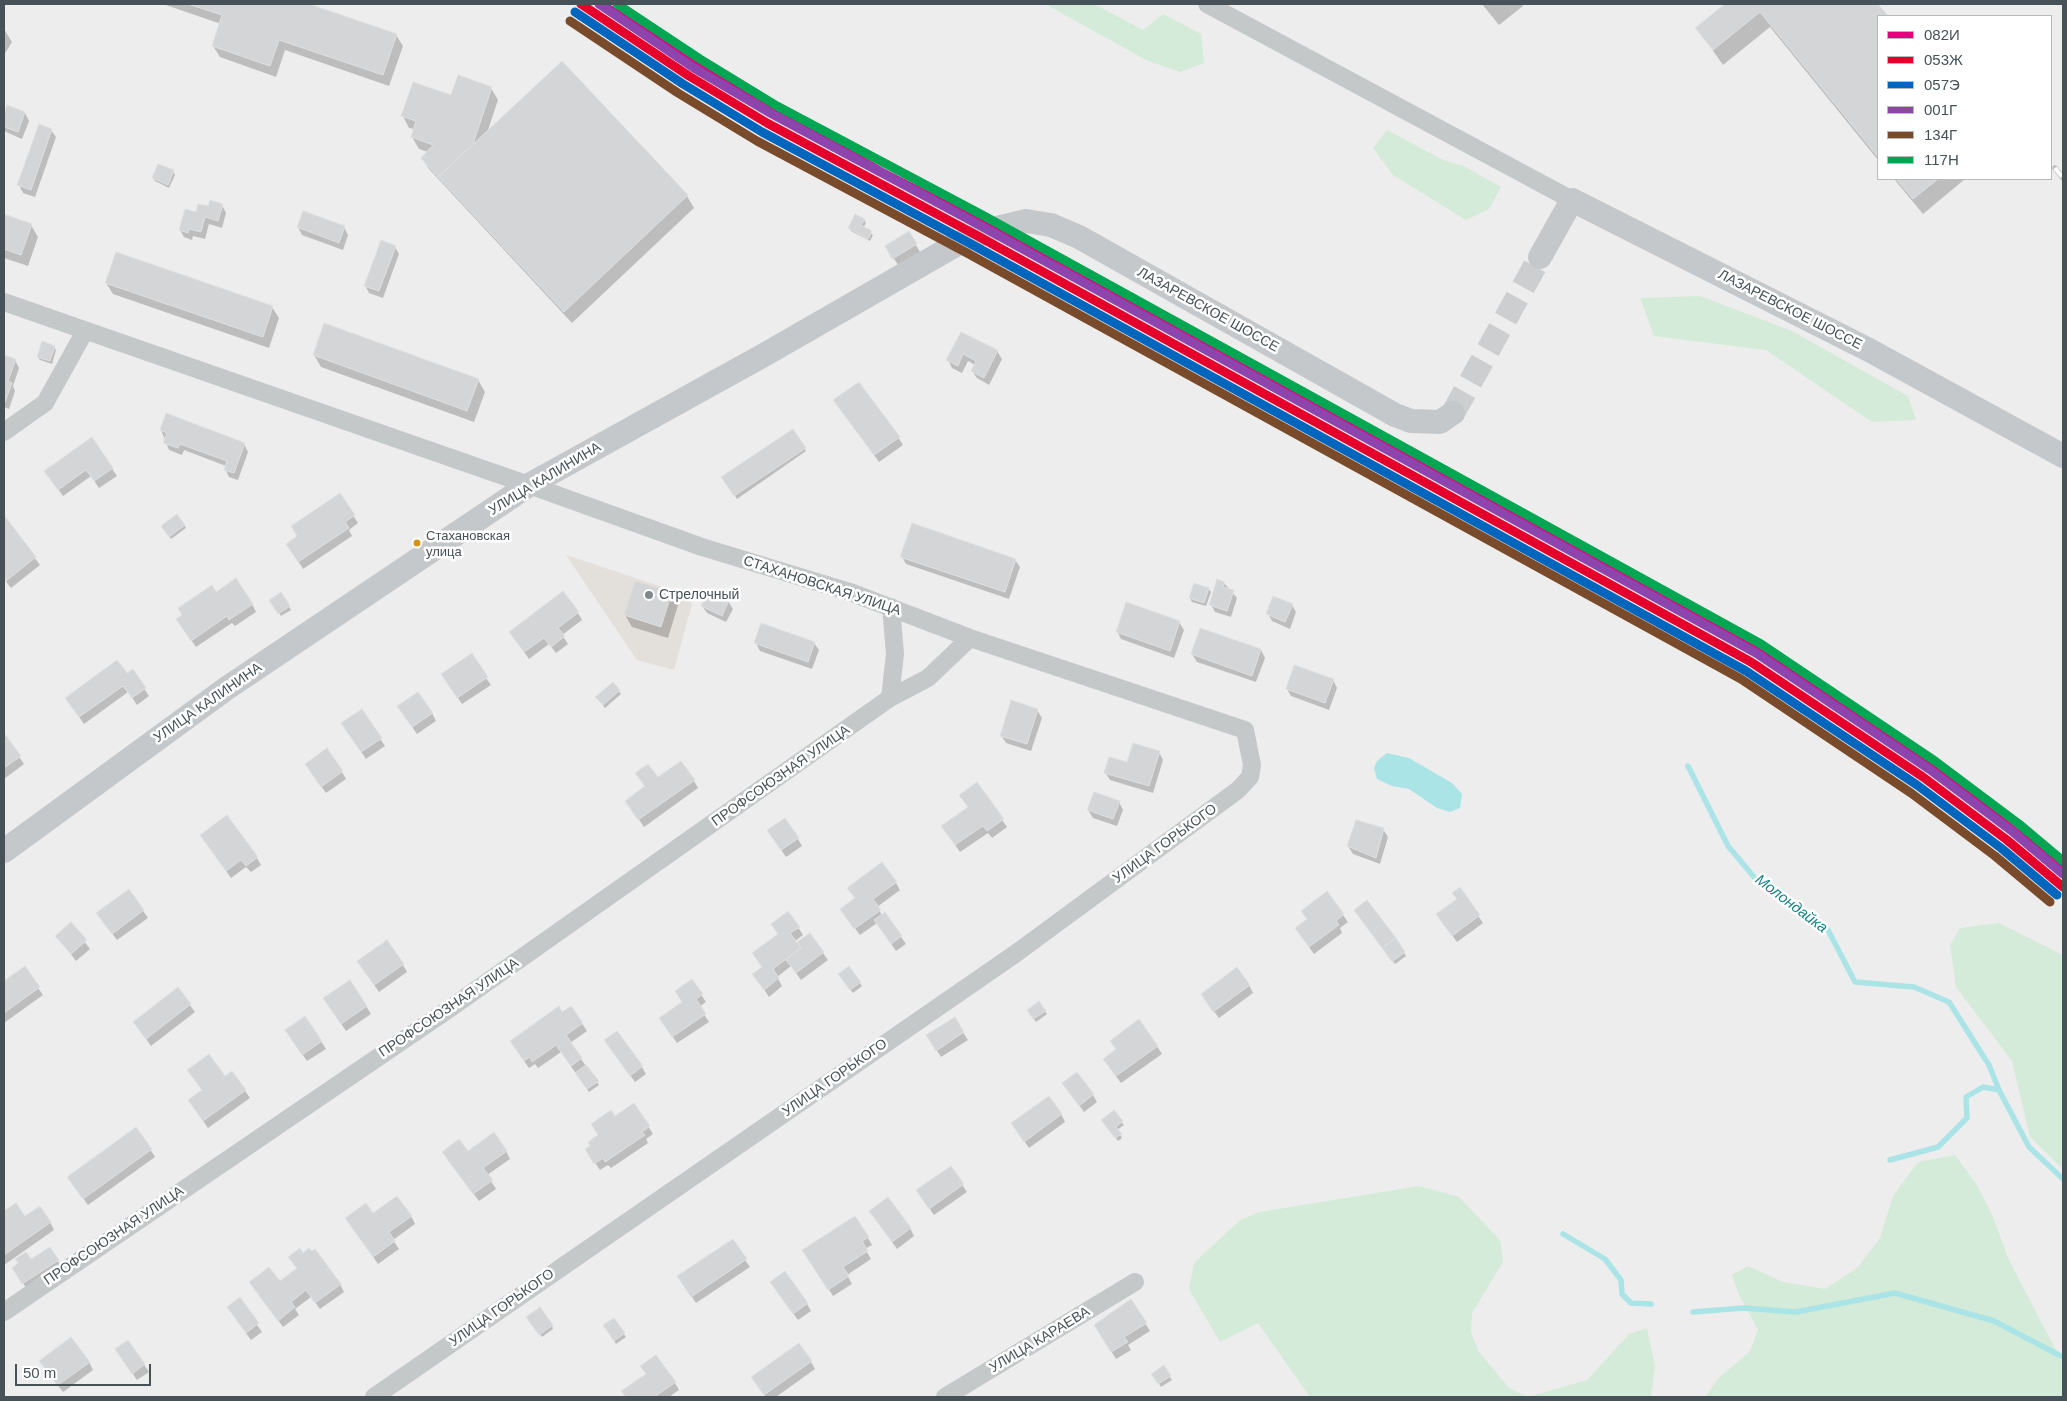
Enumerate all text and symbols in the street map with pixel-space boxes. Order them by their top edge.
legend [1877,15,2052,180]
text: 082И [1924,26,1960,43]
text: 053Ж [1924,51,1963,68]
text: 057Э [1924,76,1960,93]
text: 001Г [1924,101,1957,118]
text: 134Г [1924,126,1957,143]
text: 117Н [1924,151,1959,168]
street label: ЛАЗАРЕВСКОЕ ШОССЕ [1134,264,1282,356]
street label: ЛАЗАРЕВСКОЕ ШОССЕ [1715,266,1865,354]
street label: УЛИЦА КАЛИНИНА [486,439,604,519]
place label: Стахановская улица [426,528,510,559]
marker: Стахановская улица [412,538,422,548]
street label: СТАХАНОВСКАЯ УЛИЦА [741,553,903,619]
place label: Стрелочный [659,587,739,603]
marker: Стрелочный [643,589,655,601]
street label: УЛИЦА КАЛИНИНА [151,659,265,747]
street label: ПРОФСОЮЗНАЯ УЛИЦА [709,722,853,830]
street label: УЛИЦА ГОРЬКОГО [1110,801,1220,887]
water label: Молондайка [1751,871,1831,937]
street label: ПРОФСОЮЗНАЯ УЛИЦА [376,955,522,1061]
street label: УЛИЦА ГОРЬКОГО [779,1036,891,1120]
street label: ПРОФСОЮЗНАЯ УЛИЦА [41,1183,187,1289]
street label: УЛИЦА ГОРЬКОГО [446,1266,558,1350]
street label: УЛИЦА КАРАЕВА [987,1303,1093,1377]
scale bar [18,1354,154,1386]
text: 50 m [23,1364,56,1381]

